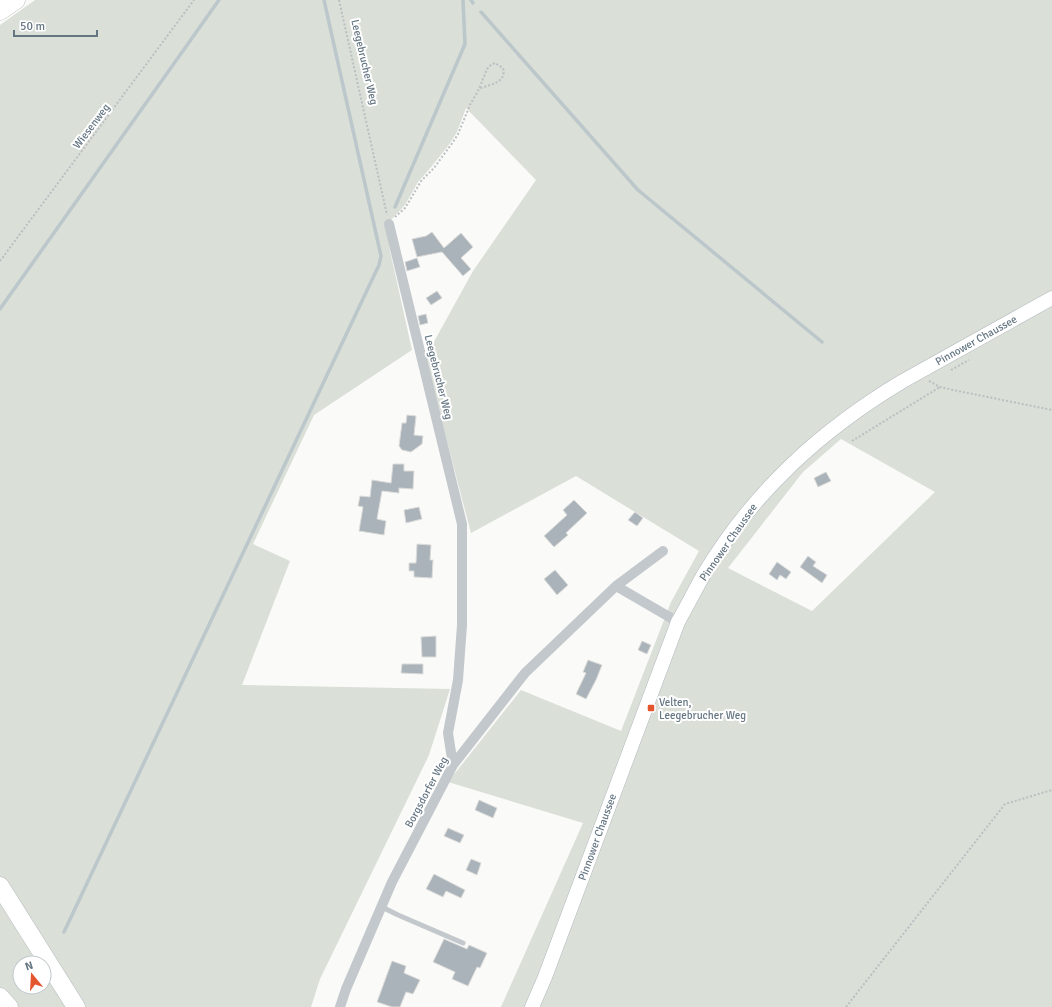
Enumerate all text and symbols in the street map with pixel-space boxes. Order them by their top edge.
scale bar [14,12,97,38]
street label: Leegebrucher Weg [348,18,381,106]
text: 50 m [20,19,45,34]
street label: Wiesenweg [70,101,113,151]
street label: Pinnower Chaussee [933,313,1019,368]
street label: Leegebrucher Weg [422,333,455,421]
street label: Pinnower Chaussee [697,501,760,583]
place label: Velten, Leegebrucher Weg [659,696,746,722]
marker: Velten, Leegebrucher Weg [646,703,656,713]
street label: Borgsdorfer Weg [402,754,451,830]
street label: Pinnower Chaussee [576,792,619,882]
north arrow [12,955,52,995]
text: N [23,959,35,973]

